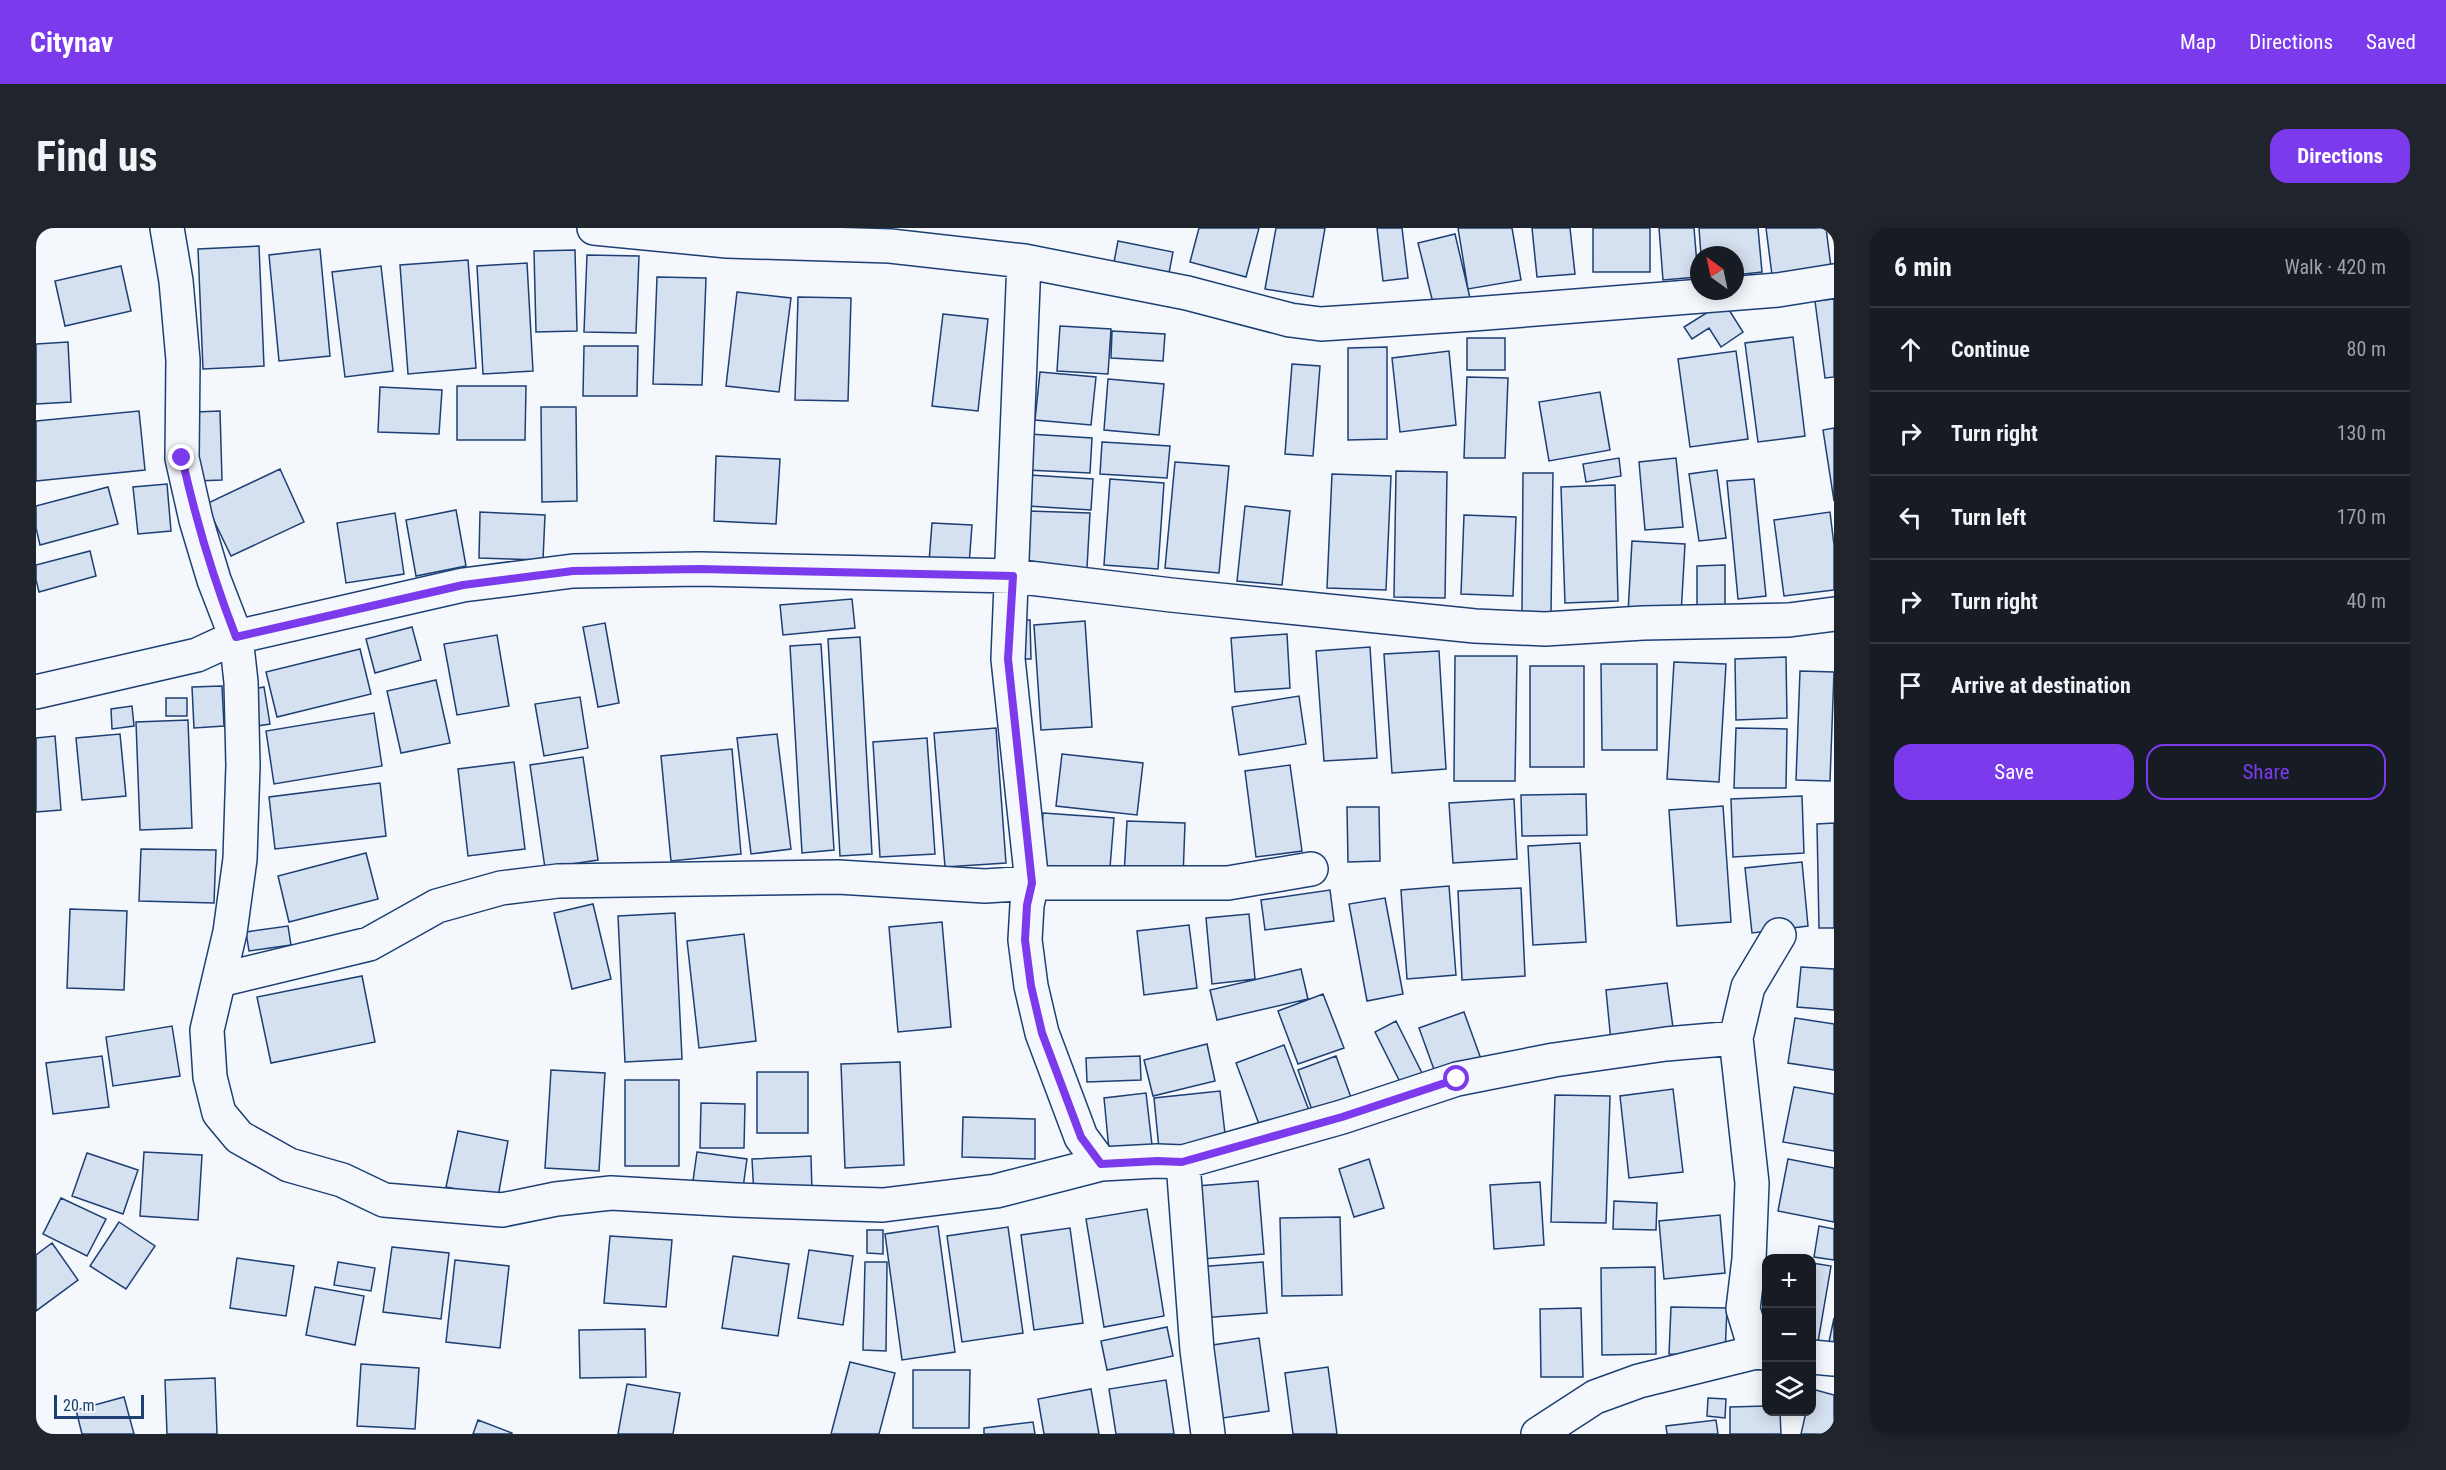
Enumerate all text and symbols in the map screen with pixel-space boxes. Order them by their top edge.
text: Citynav [30,26,113,59]
text: Map [2180,30,2216,54]
text: Directions [2249,30,2333,54]
text: Saved [2366,30,2416,54]
button: Directions [2270,129,2410,183]
text: Find us [36,132,157,181]
north arrow [1690,246,1744,300]
text: 6 min [1894,252,1952,282]
text: Walk · 420 m [2285,255,2386,279]
icon: ahead [1894,333,1927,366]
text: Continue [1951,337,2030,362]
text: 80 m [2347,337,2386,361]
icon: right [1894,417,1927,450]
text: Turn right [1951,421,2038,446]
text: 130 m [2337,421,2386,445]
route end [168,444,194,470]
icon: left [1894,501,1927,534]
text: Turn left [1951,505,2026,530]
text: 170 m [2337,505,2386,529]
icon: right [1894,585,1927,618]
text: Turn right [1951,589,2038,614]
text: 40 m [2347,589,2386,613]
icon: arrive [1894,669,1927,702]
text: Arrive at destination [1951,673,2131,698]
button: Save [1894,744,2134,800]
button: Share [2146,744,2386,800]
route start [1443,1065,1469,1091]
map controls [1762,1254,1816,1416]
button: + [1762,1254,1816,1308]
button: − [1762,1308,1816,1362]
button: layers [1762,1362,1816,1416]
scale bar [54,1392,144,1420]
text: 20 m [63,1396,95,1415]

